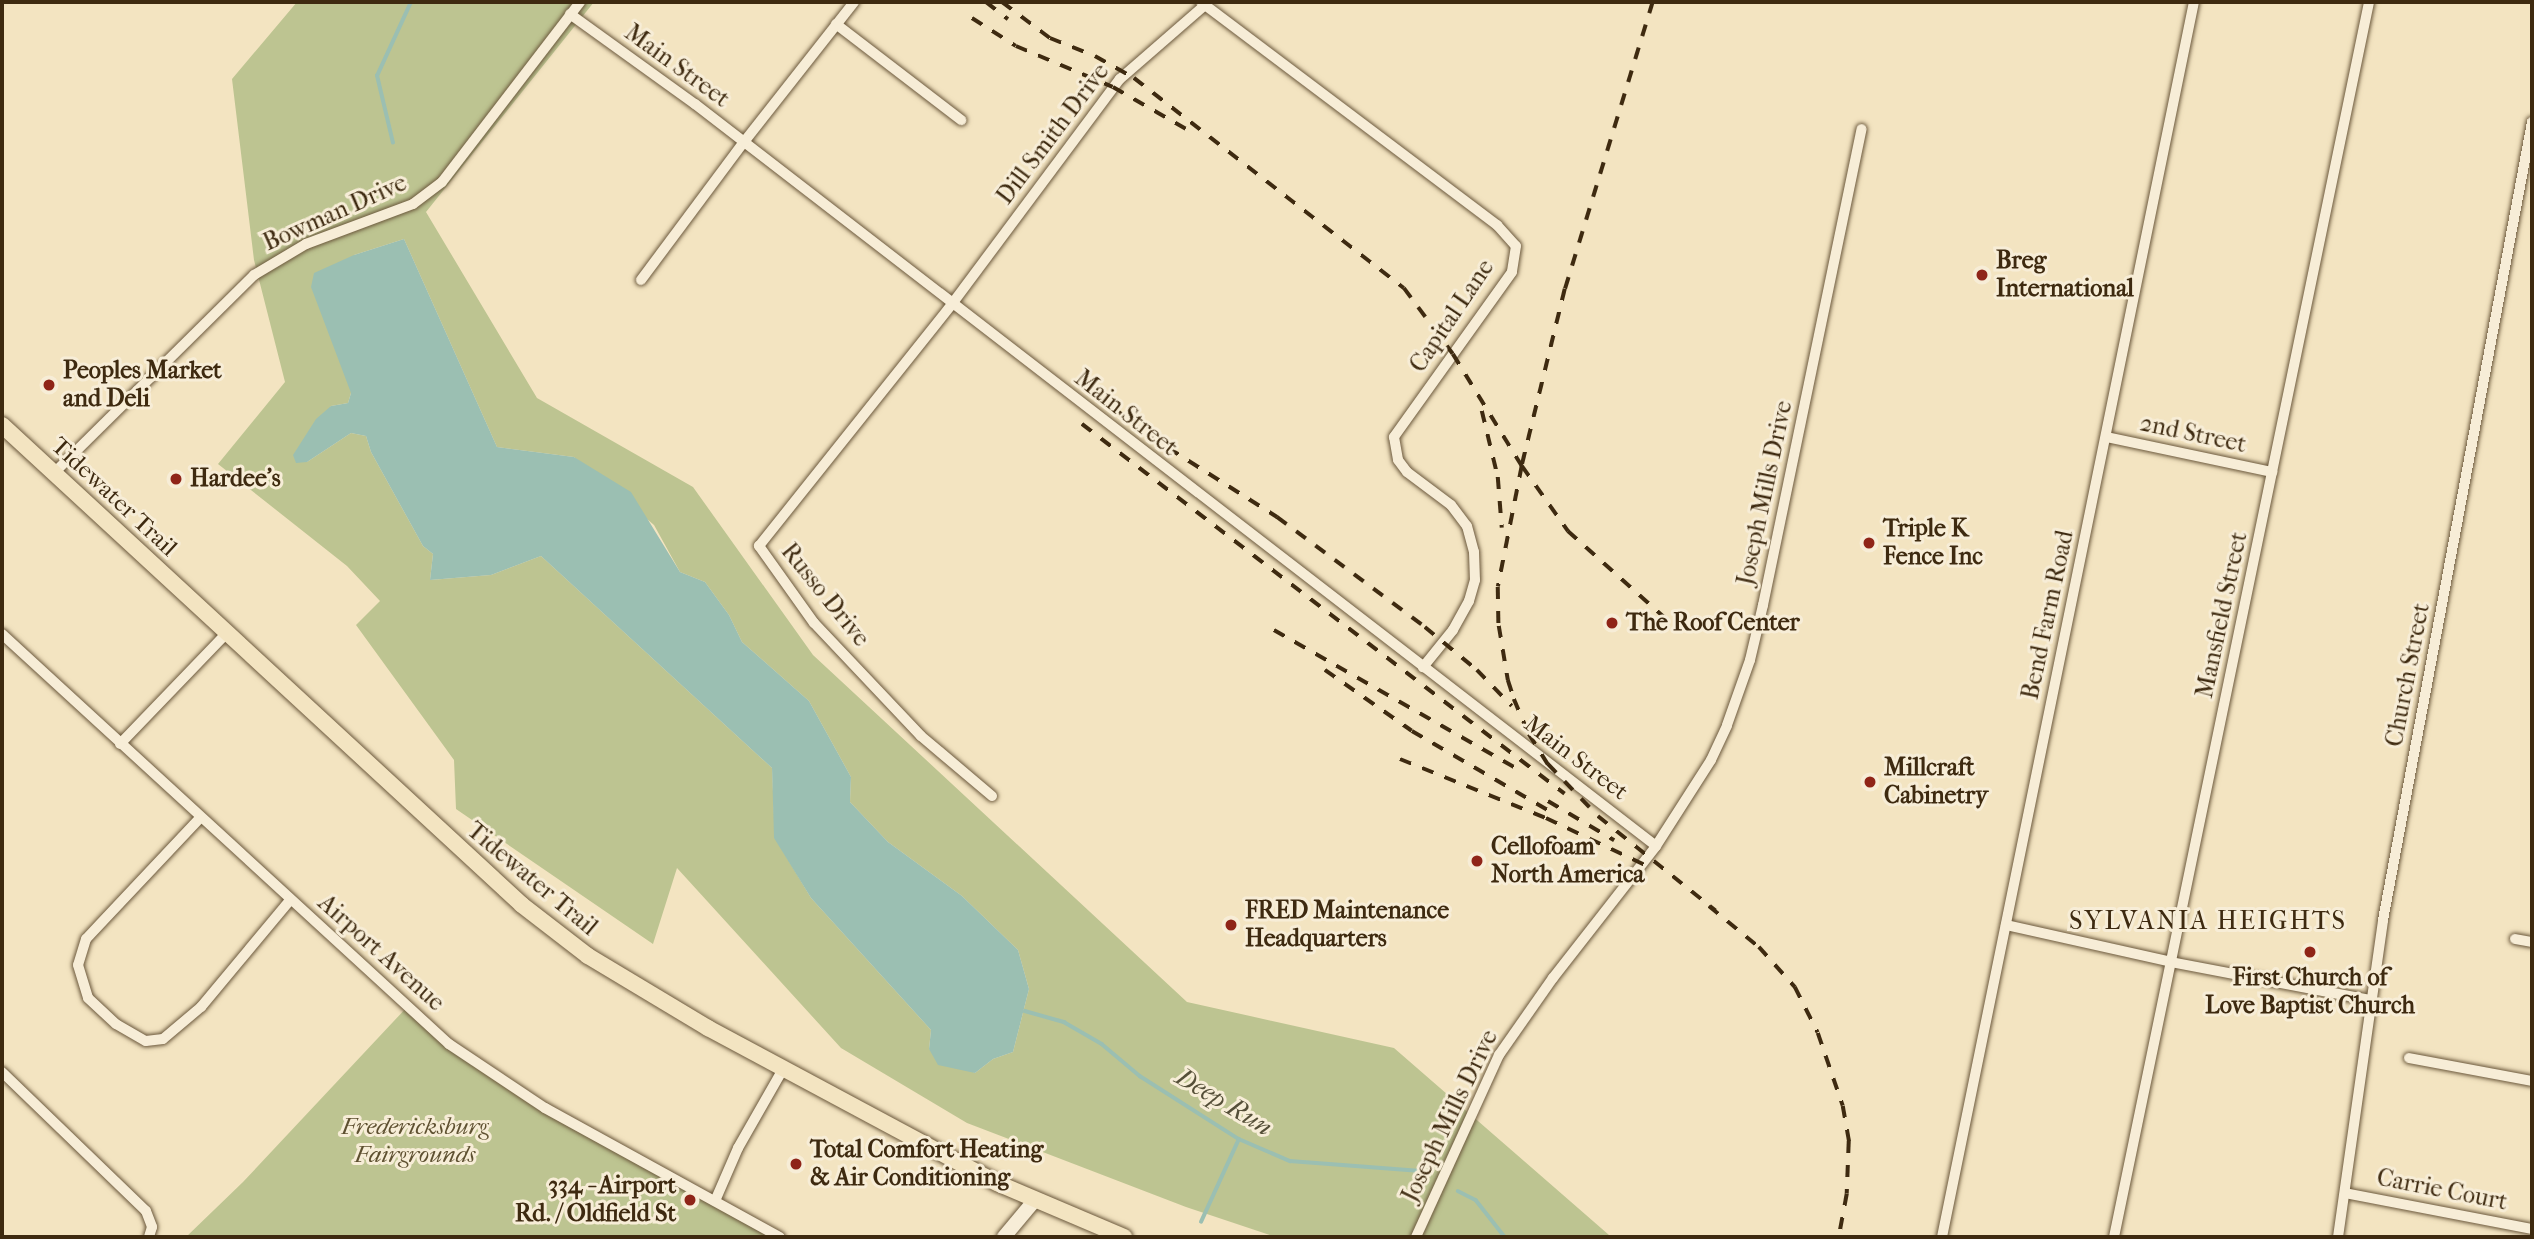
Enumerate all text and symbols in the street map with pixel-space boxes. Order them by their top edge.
street label: Main Street [619,18,735,114]
street label: Dill Smith Drive [991,58,1115,210]
street label: Bowman Drive [259,169,411,257]
place label: Breg International [1996,247,2134,303]
street label: Capital Lane [1404,254,1500,378]
marker: Breg International [1974,267,1990,283]
place label: Peoples Market and Deli [63,357,222,413]
street label: Main Street [1069,364,1183,462]
marker: Peoples Market and Deli [41,377,57,393]
street label: Joseph Mills Drive [1731,398,1799,588]
street label: 2nd Street [2137,409,2249,459]
street label: Tidewater Trail [45,431,183,563]
place label: Hardee's [190,465,281,493]
marker: Hardee's [168,471,184,487]
place label: Triple K Fence Inc [1883,515,1983,571]
street label: Bend Farm Road [2016,528,2080,702]
street label: Mansfield Street [2190,529,2254,701]
marker: Triple K Fence Inc [1861,535,1877,551]
street label: Russo Drive [775,538,875,652]
street label: Church Street [2380,601,2436,749]
place label: The Roof Center [1626,609,1800,637]
marker: The Roof Center [1604,615,1620,631]
street label: Main Street [1518,710,1634,806]
place label: Millcraft Cabinetry [1884,754,1988,810]
marker: Millcraft Cabinetry [1862,774,1878,790]
street label: Tidewater Trail [461,816,603,942]
place label: Cellofoam North America [1491,833,1644,889]
marker: Cellofoam North America [1469,853,1485,869]
street label: Airport Avenue [312,889,450,1017]
place label: FRED Maintenance Headquarters [1245,897,1449,953]
district label: SYLVANIA HEIGHTS [2071,905,2345,937]
marker: FRED Maintenance Headquarters [1223,917,1239,933]
marker: First Church of Love Baptist Church [2302,944,2318,960]
place label: First Church of Love Baptist Church [2205,964,2415,1020]
street label: Joseph Mills Drive [1396,1025,1504,1207]
water label: Deep Run [1170,1061,1278,1143]
park label: Fredericksburg Fairgrounds [341,1113,489,1169]
place label: Total Comfort Heating & Air Conditioning [810,1136,1043,1192]
marker: Total Comfort Heating & Air Conditioning [788,1156,804,1172]
street label: Carrie Court [2374,1163,2510,1217]
place label: 334 - Airport Rd. / Oldfield St [515,1172,676,1228]
marker: 334 - Airport Rd. / Oldfield St [682,1192,698,1208]

